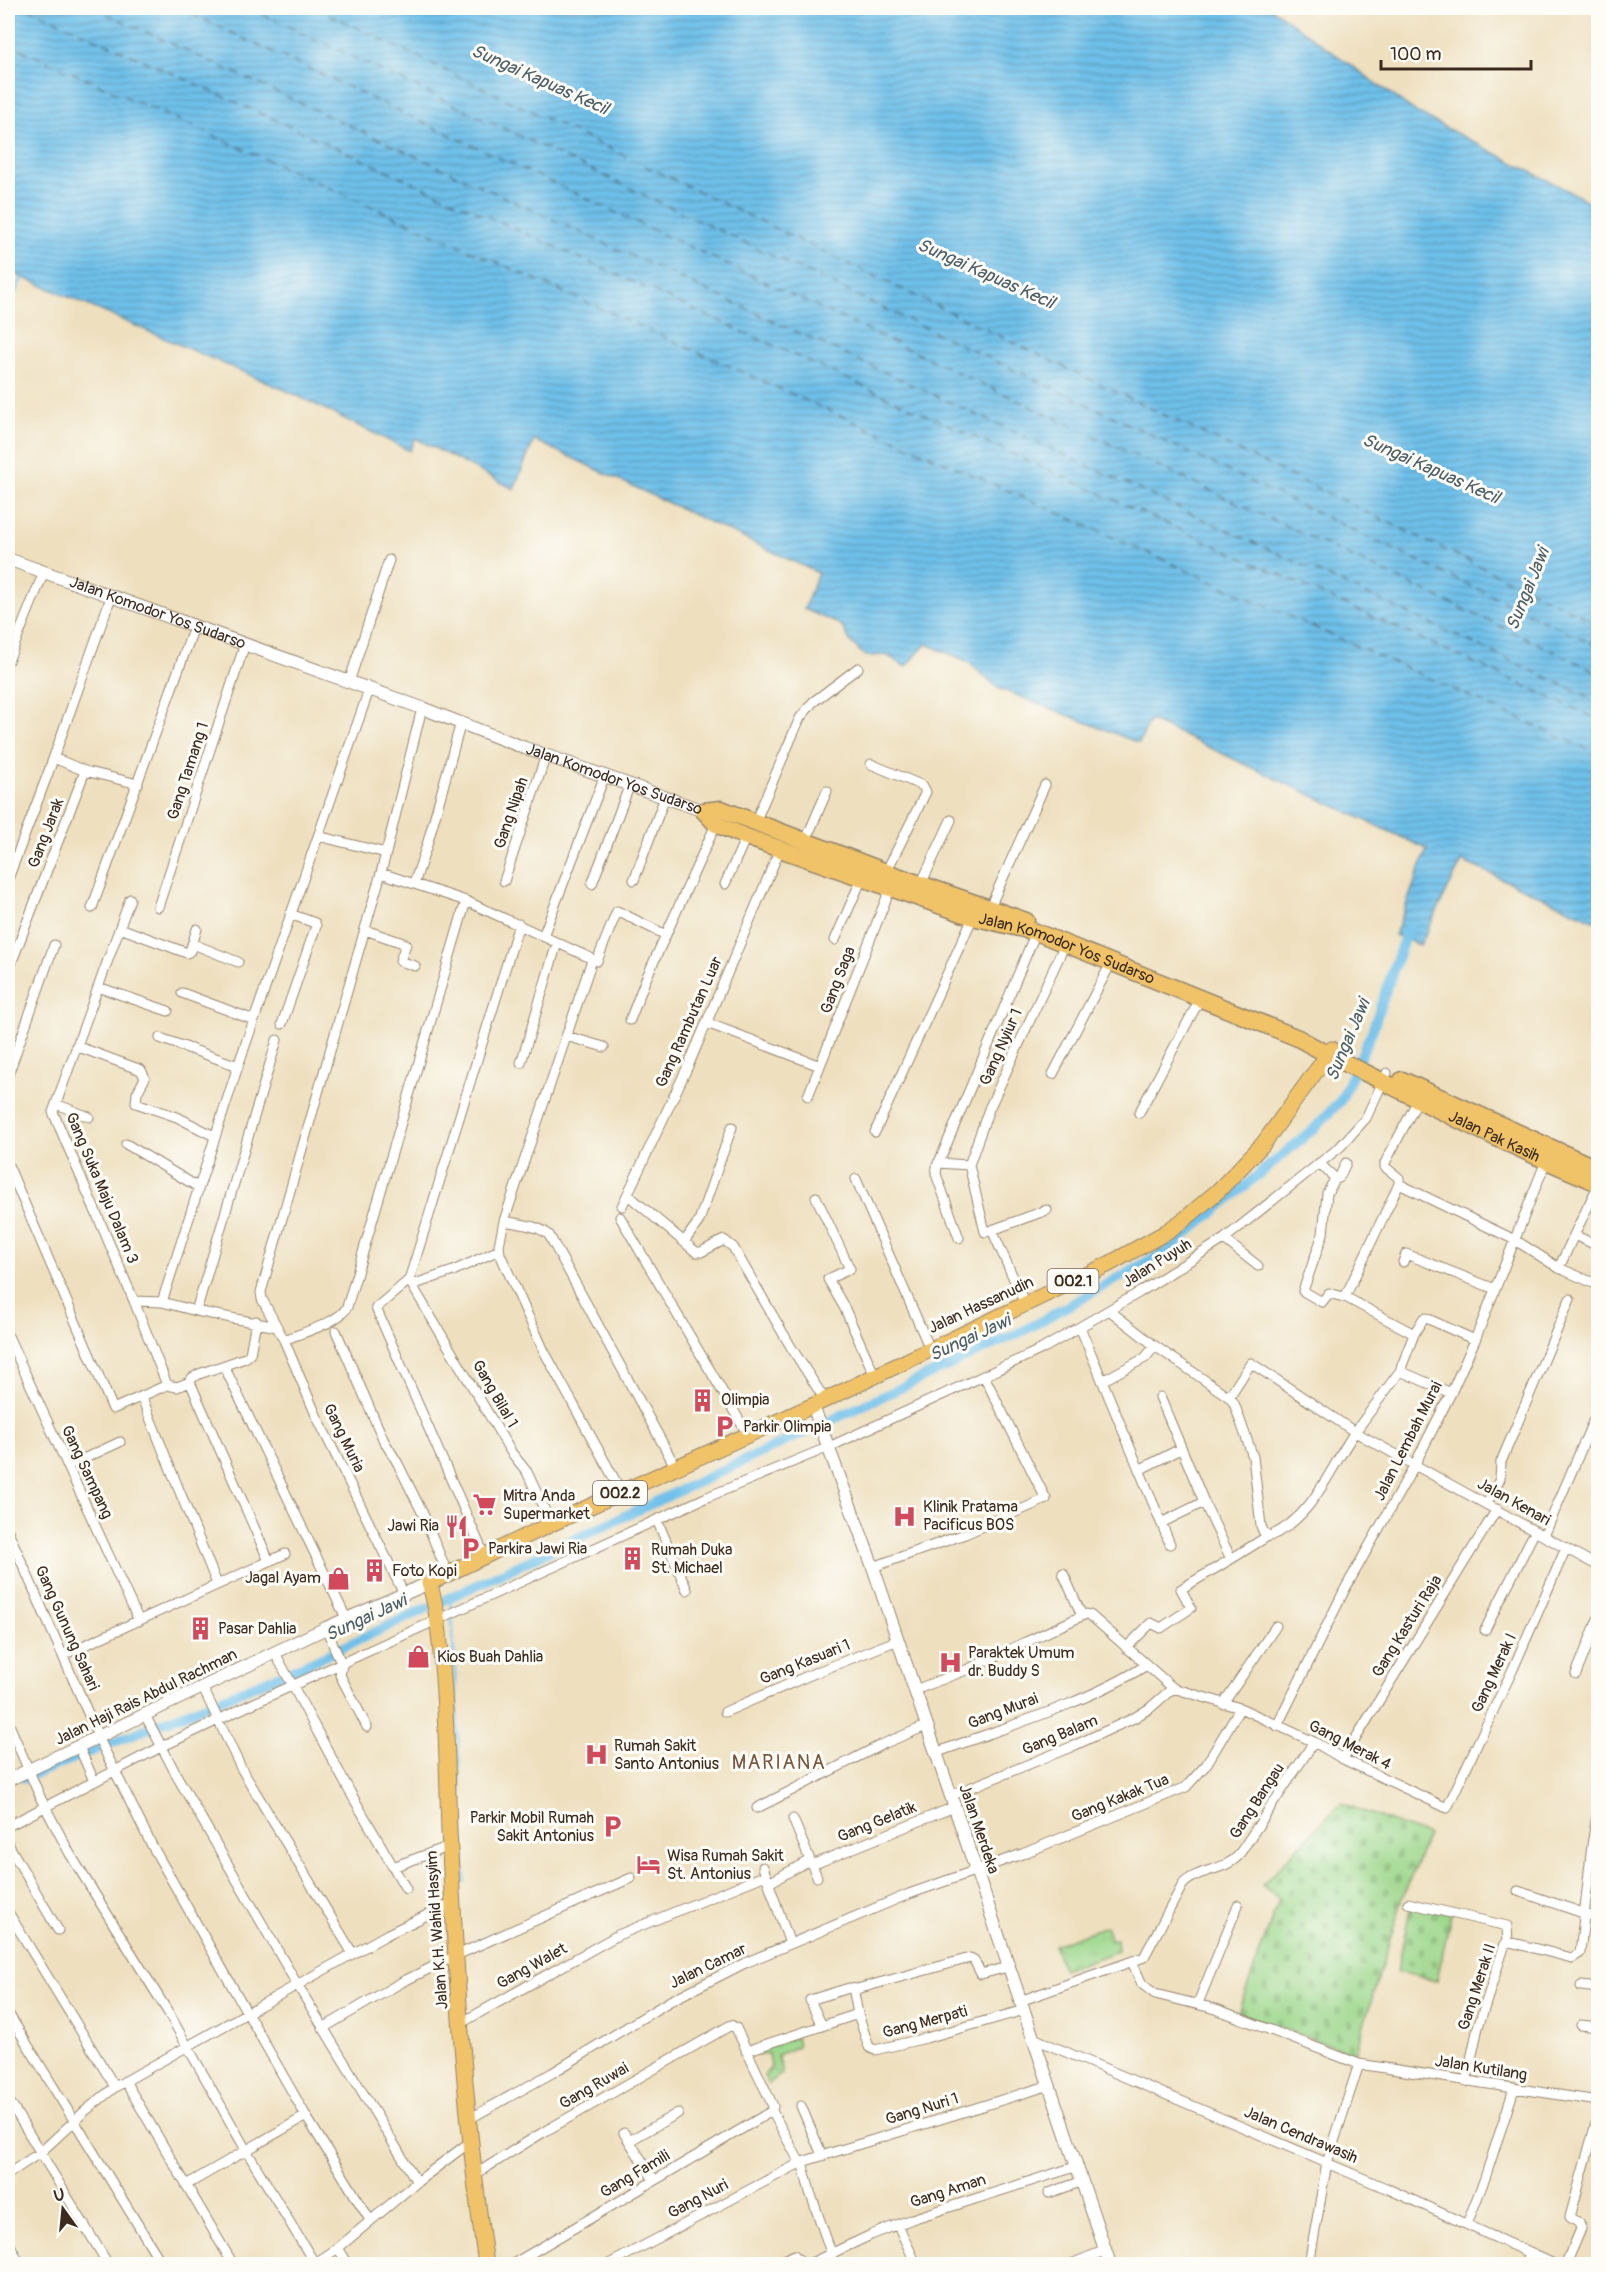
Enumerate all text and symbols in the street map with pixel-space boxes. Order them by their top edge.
scale bar [1381,33,1531,71]
water label: Sungai Kapuas Kecil [468,39,614,121]
text: 100 m [1390,43,1442,66]
water label: Sungai Kapuas Kecil [914,233,1060,315]
water label: Sungai Kapuas Kecil [1359,428,1505,510]
water label: Sungai Jawi [1501,542,1556,633]
street label: Jalan Komodor Yos Sudarso [67,572,249,654]
street label: Gang Tamang 1 [163,720,213,822]
street label: Jalan Komodor Yos Sudarso [523,739,705,820]
street label: Gang Nipah [489,775,533,851]
street label: Gang Jarak [24,795,69,871]
street label: Jalan Komodor Yos Sudarso [977,909,1158,989]
street label: Gang Saga [816,944,860,1016]
street label: Gang Rambutan Luar [651,953,727,1091]
water label: Sungai Jawi [1320,993,1377,1084]
street label: Gang Nyiur 1 [975,1005,1027,1089]
street label: Jalan Pak Kasih [1445,1106,1543,1167]
street label: Gang Suka Maju Dalam 3 [61,1109,143,1267]
street label: Jalan Puyuh [1119,1234,1195,1292]
road number: 002.1 [1048,1269,1098,1293]
street label: Jalan Hassanudin [925,1272,1037,1338]
water label: Sungai Jawi [926,1308,1017,1367]
street label: Gang Bilal 1 [468,1357,522,1431]
street label: Jalan Lembah Murai [1369,1378,1447,1504]
building icon: Olimpia [690,1387,716,1413]
place label: Olimpia [721,1390,769,1410]
street label: Gang Muria [319,1400,369,1476]
parking icon: Parkir Olimpia [712,1414,738,1440]
place label: Parkir Olimpia [743,1417,832,1437]
street label: Gang Sampang [57,1422,117,1522]
street label: Jalan Kenari [1474,1474,1554,1530]
road number: 002.2 [593,1481,647,1505]
place label: Mitra Anda Supermarket [503,1486,590,1524]
supermarket icon: Mitra Anda Supermarket [472,1492,498,1518]
place label: Klinik Pratama Pacificus BOS [923,1497,1018,1535]
hospital icon: Klinik Pratama Pacificus BOS [892,1503,918,1529]
restaurant icon: Jawi Ria [444,1513,470,1539]
place label: Jawi Ria [387,1516,439,1536]
parking icon: Parkira Jawi Ria [457,1536,483,1562]
place label: Parkira Jawi Ria [488,1539,587,1559]
place label: Rumah Duka St. Michael [651,1540,732,1578]
building icon: Rumah Duka St. Michael [620,1546,646,1572]
building icon: Foto Kopi [361,1558,387,1584]
place label: Foto Kopi [392,1561,457,1581]
street label: Gang Gunung Sahari [30,1562,104,1694]
shop icon: Jagal Ayam [326,1565,352,1591]
place label: Jagal Ayam [245,1568,321,1588]
street label: Gang Kasturi Raja [1368,1571,1446,1681]
water label: Sungai Jawi [322,1588,413,1647]
building icon: Pasar Dahlia [187,1616,213,1642]
place label: Pasar Dahlia [218,1619,296,1639]
street label: Gang Merak I [1467,1630,1521,1716]
street label: Gang Kasuari 1 [757,1635,853,1689]
place label: Paraktek Umum dr. Buddy S [968,1643,1075,1681]
street label: Jalan Haji Rais Abdul Rachman [52,1644,240,1750]
shop icon: Kios Buah Dahlia [406,1644,432,1670]
place label: Kios Buah Dahlia [437,1647,543,1667]
hospital icon: Paraktek Umum dr. Buddy S [937,1649,963,1675]
street label: Gang Murai [965,1688,1041,1734]
street label: Gang Balam [1019,1710,1101,1760]
street label: Gang Merak 4 [1305,1716,1395,1774]
place label: Rumah Sakit Santo Antonius [614,1736,719,1774]
hospital icon: Rumah Sakit Santo Antonius [583,1742,609,1768]
district label: MARIANA [732,1750,826,1775]
street label: Gang Bangau [1225,1759,1289,1843]
street label: Gang Kakak Tua [1068,1769,1172,1827]
street label: Jalan Merdeka [954,1782,1004,1876]
street label: Gang Gelatik [835,1797,920,1847]
place label: Parkir Mobil Rumah Sakit Antonius [470,1808,594,1846]
parking icon: Parkir Mobil Rumah Sakit Antonius [599,1814,625,1840]
place label: Wisa Rumah Sakit St. Antonius [667,1846,784,1884]
street label: Jalan K.H. Wahid Hasyim [421,1850,453,2010]
hotel icon: Wisa Rumah Sakit St. Antonius [636,1852,662,1878]
street label: Gang Walet [493,1938,571,1994]
street label: Jalan Camar [666,1939,750,1993]
street label: Gang Merak II [1454,1941,1500,2033]
street label: Gang Merpati [880,2001,970,2043]
street label: Jalan Kutilang [1433,2051,1529,2085]
street label: Gang Ruwai [556,2058,632,2114]
street label: Gang Nuri 1 [883,2088,961,2130]
street label: Jalan Cendrawasih [1241,2102,1361,2168]
street label: Gang Famili [596,2145,674,2203]
street label: Gang Aman [908,2169,988,2213]
street label: Gang Nuri [664,2175,732,2223]
north arrow [33,2179,93,2239]
text: U [52,2184,67,2207]

